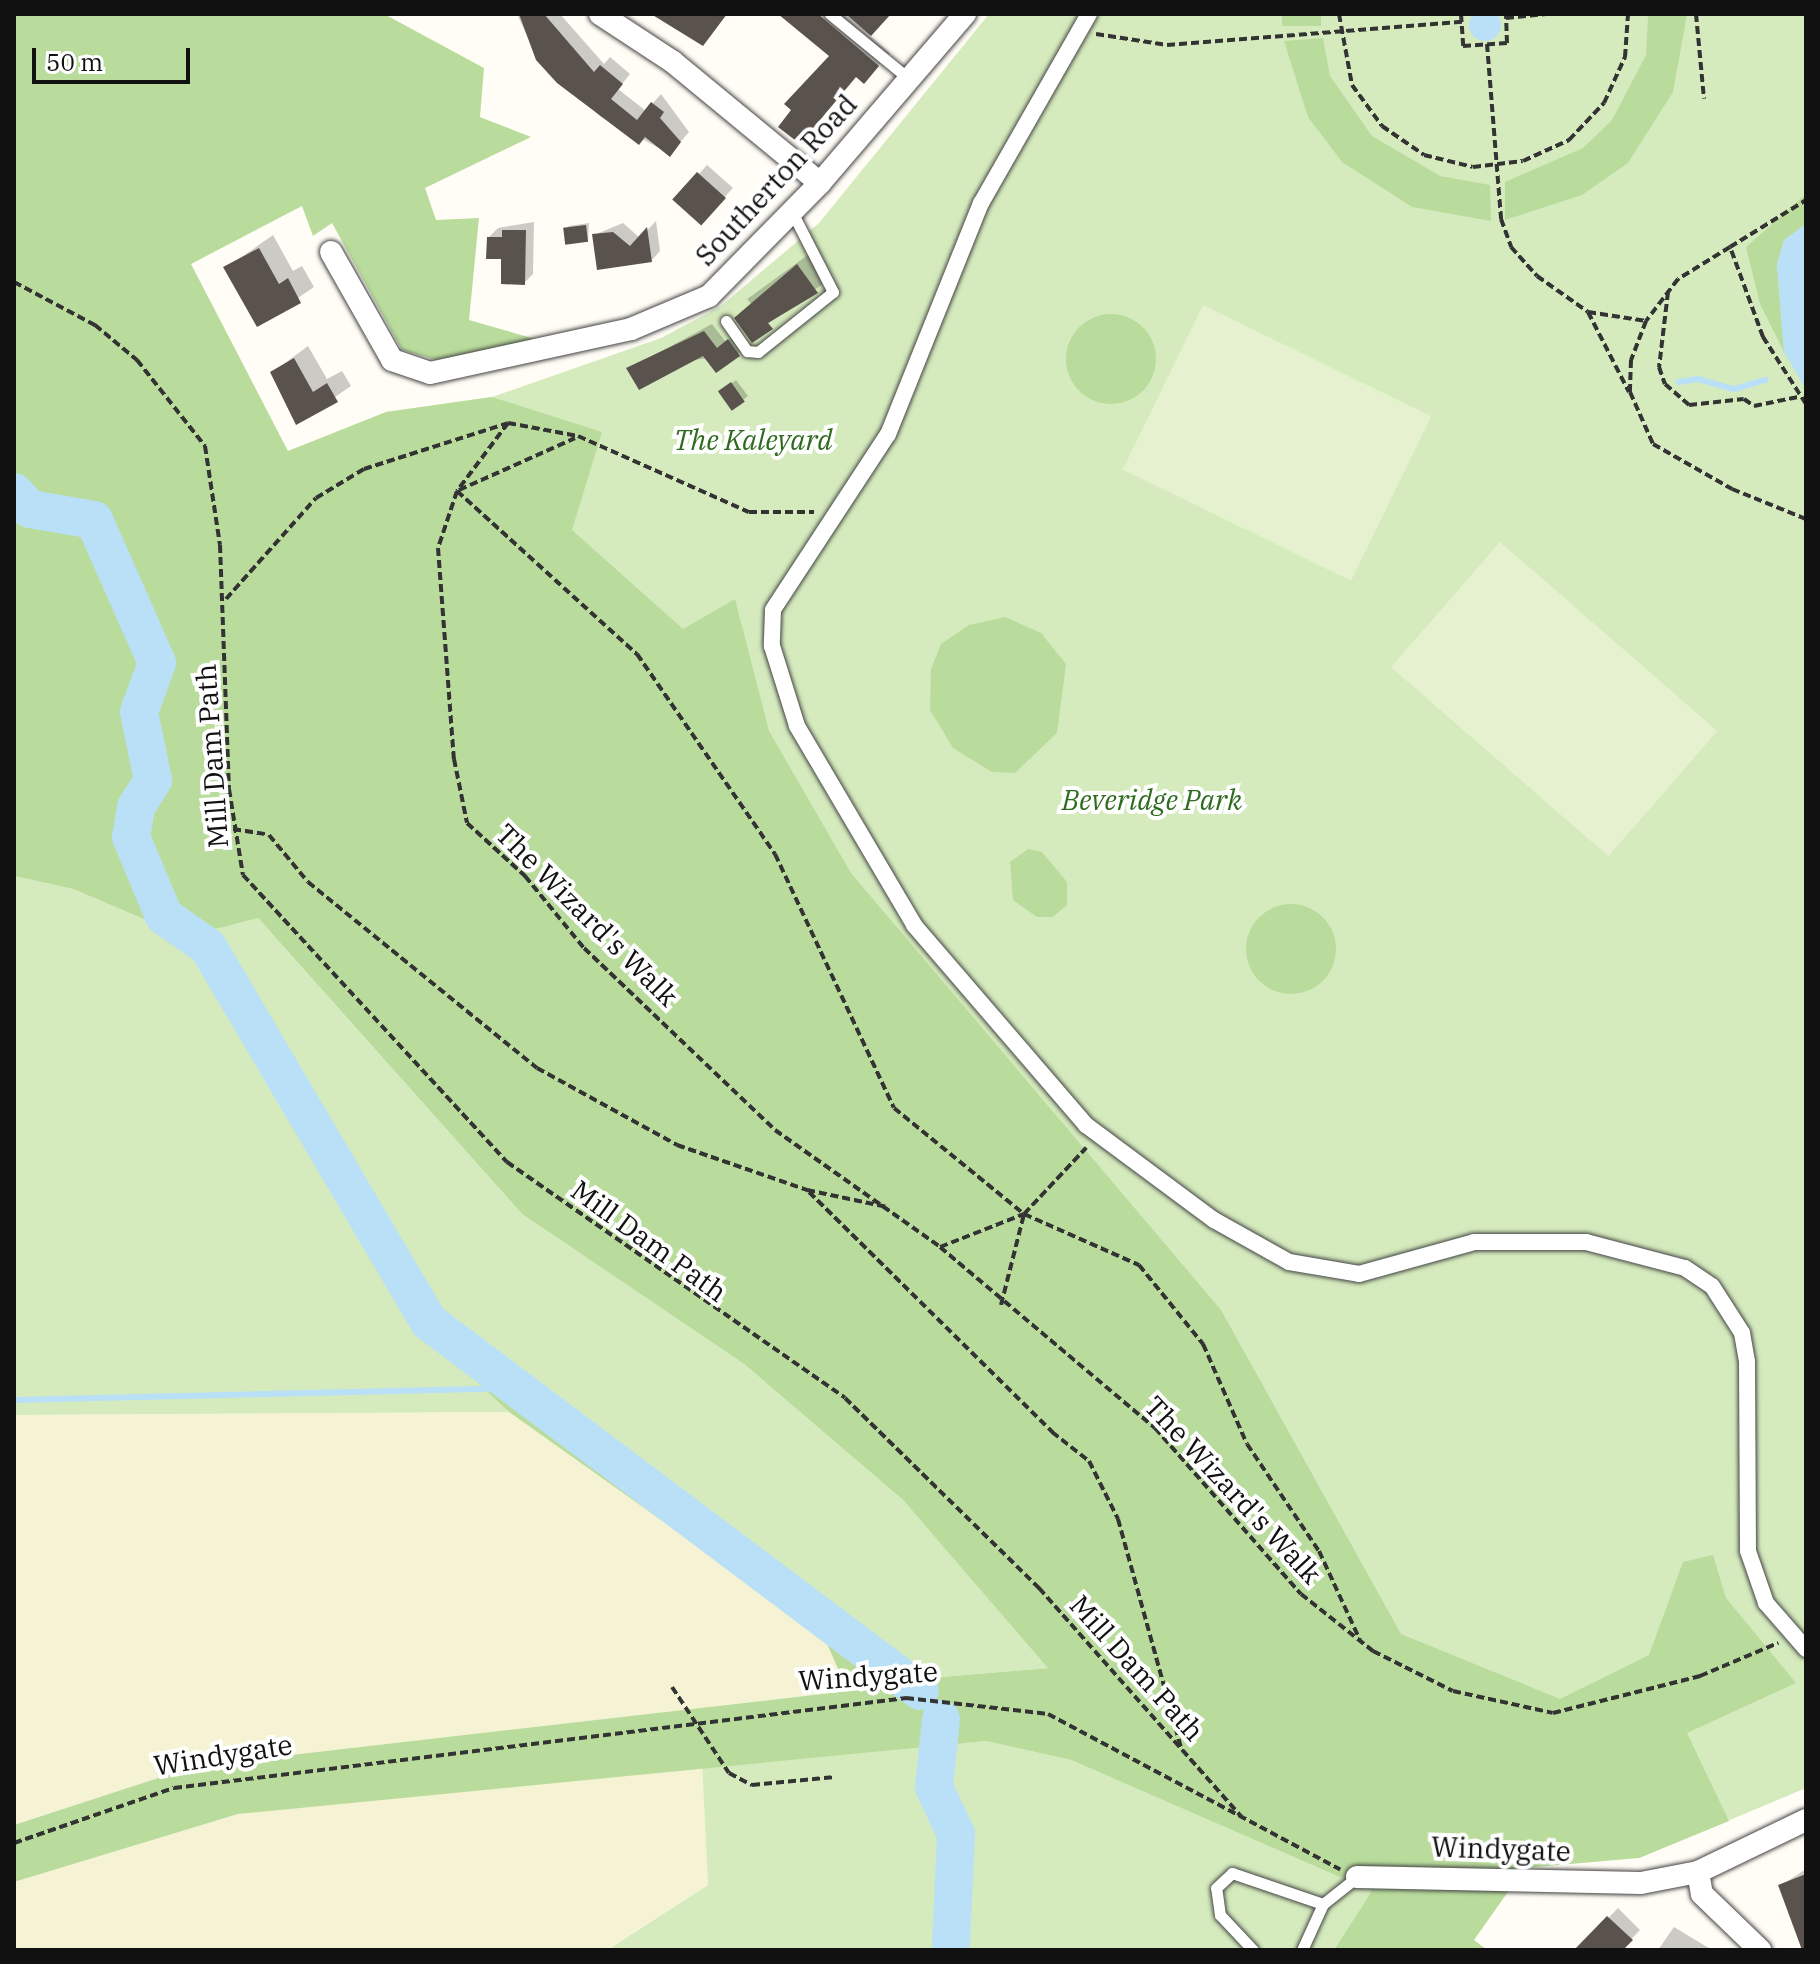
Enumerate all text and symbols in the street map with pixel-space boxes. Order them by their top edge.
scale bar [36,32,194,82]
text: 50 m [46,46,103,78]
street label: Southerton Road [688,88,864,272]
park label: The Kaleyard [674,423,832,457]
street label: Mill Dam Path [189,663,235,849]
park label: Beveridge Park [1062,783,1242,817]
street label: The Wizard's Walk [489,817,685,1013]
street label: Mill Dam Path [565,1173,733,1309]
street label: The Wizard's Walk [1137,1389,1329,1591]
street label: Mill Dam Path [1063,1588,1211,1748]
street label: Windygate [797,1654,939,1698]
street label: Windygate [151,1727,295,1783]
street label: Windygate [1431,1830,1571,1868]

